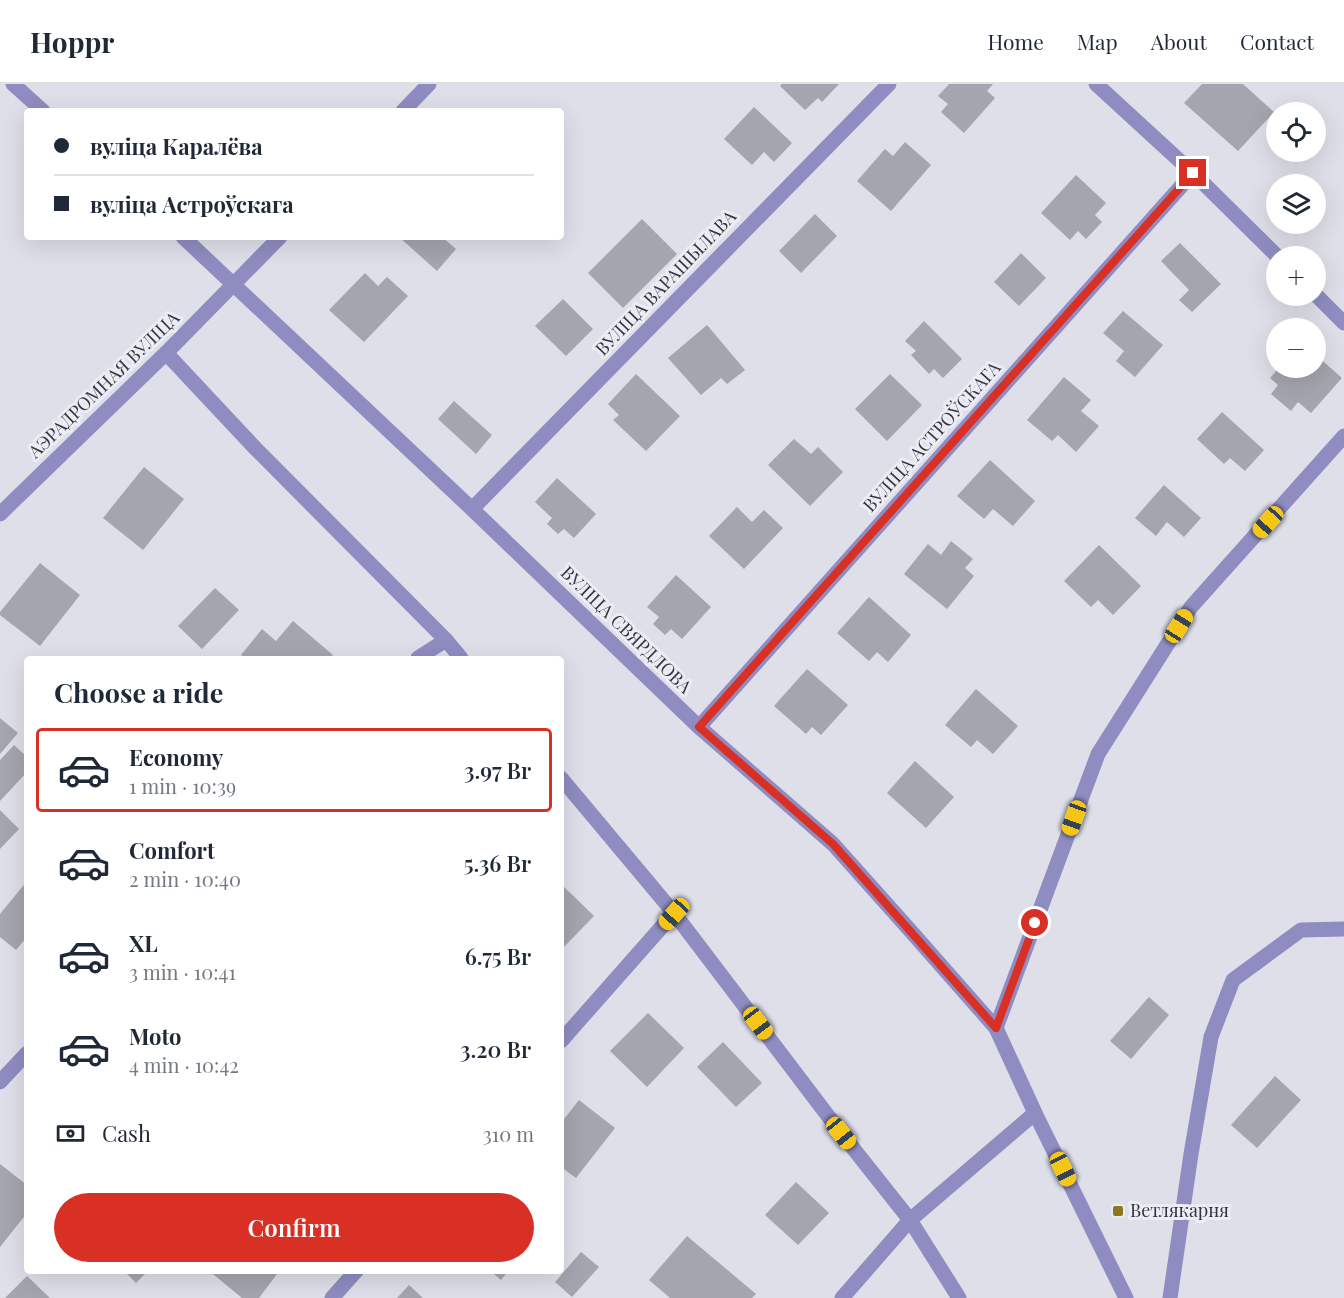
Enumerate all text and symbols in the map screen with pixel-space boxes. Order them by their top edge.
text: Hoppr [30,23,114,60]
text: Home [988,27,1044,55]
text: Map [1077,27,1118,55]
text: About [1151,27,1207,55]
text: Contact [1240,27,1314,55]
map controls [1266,102,1326,378]
button: locate [1266,102,1326,162]
text: вуліца Каралёва [90,131,263,161]
route end [1179,159,1206,186]
button: layers [1266,174,1326,234]
text: вуліца Астроўскага [90,189,294,219]
street label: ВУЛІЦА ВАРАШЫЛАВА [590,204,741,360]
button: + [1266,246,1326,306]
street label: АЭРАДРОМНАЯ ВУЛІЦА [22,305,185,464]
button: − [1266,318,1326,378]
street label: ВУЛІЦА АСТРОЎСКАГА [857,355,1006,517]
car [1249,503,1287,541]
street label: ВУЛІЦА СВЯРДЛОВА [556,560,698,699]
car [1162,606,1196,646]
text: Choose a ride [54,674,223,710]
text: Economy [129,742,223,772]
icon: car [57,743,111,797]
text: 3.97 Br [464,755,531,785]
text: 1 min · 10:39 [129,772,236,799]
car [1059,798,1089,838]
text: Comfort [129,835,215,865]
icon: car [57,836,111,890]
text: 5.36 Br [464,848,531,878]
text: 2 min · 10:40 [129,865,241,892]
car [655,895,693,933]
route start [1021,909,1048,936]
text: XL [129,928,158,958]
icon: car [57,929,111,983]
text: 6.75 Br [465,941,531,971]
text: 3 min · 10:41 [129,958,236,985]
car [740,1003,776,1043]
text: Moto [129,1021,182,1051]
icon: car [57,1022,111,1076]
text: 3.20 Br [460,1034,531,1064]
text: 4 min · 10:42 [129,1051,239,1078]
car [823,1113,859,1153]
icon: cash [54,1117,87,1150]
text: Cash [102,1118,151,1148]
text: 310 m [483,1120,534,1147]
car [1047,1149,1079,1189]
button: Confirm [54,1193,534,1262]
place label: Ветлякарня [1130,1198,1229,1222]
marker: Ветлякарня [1111,1204,1125,1218]

